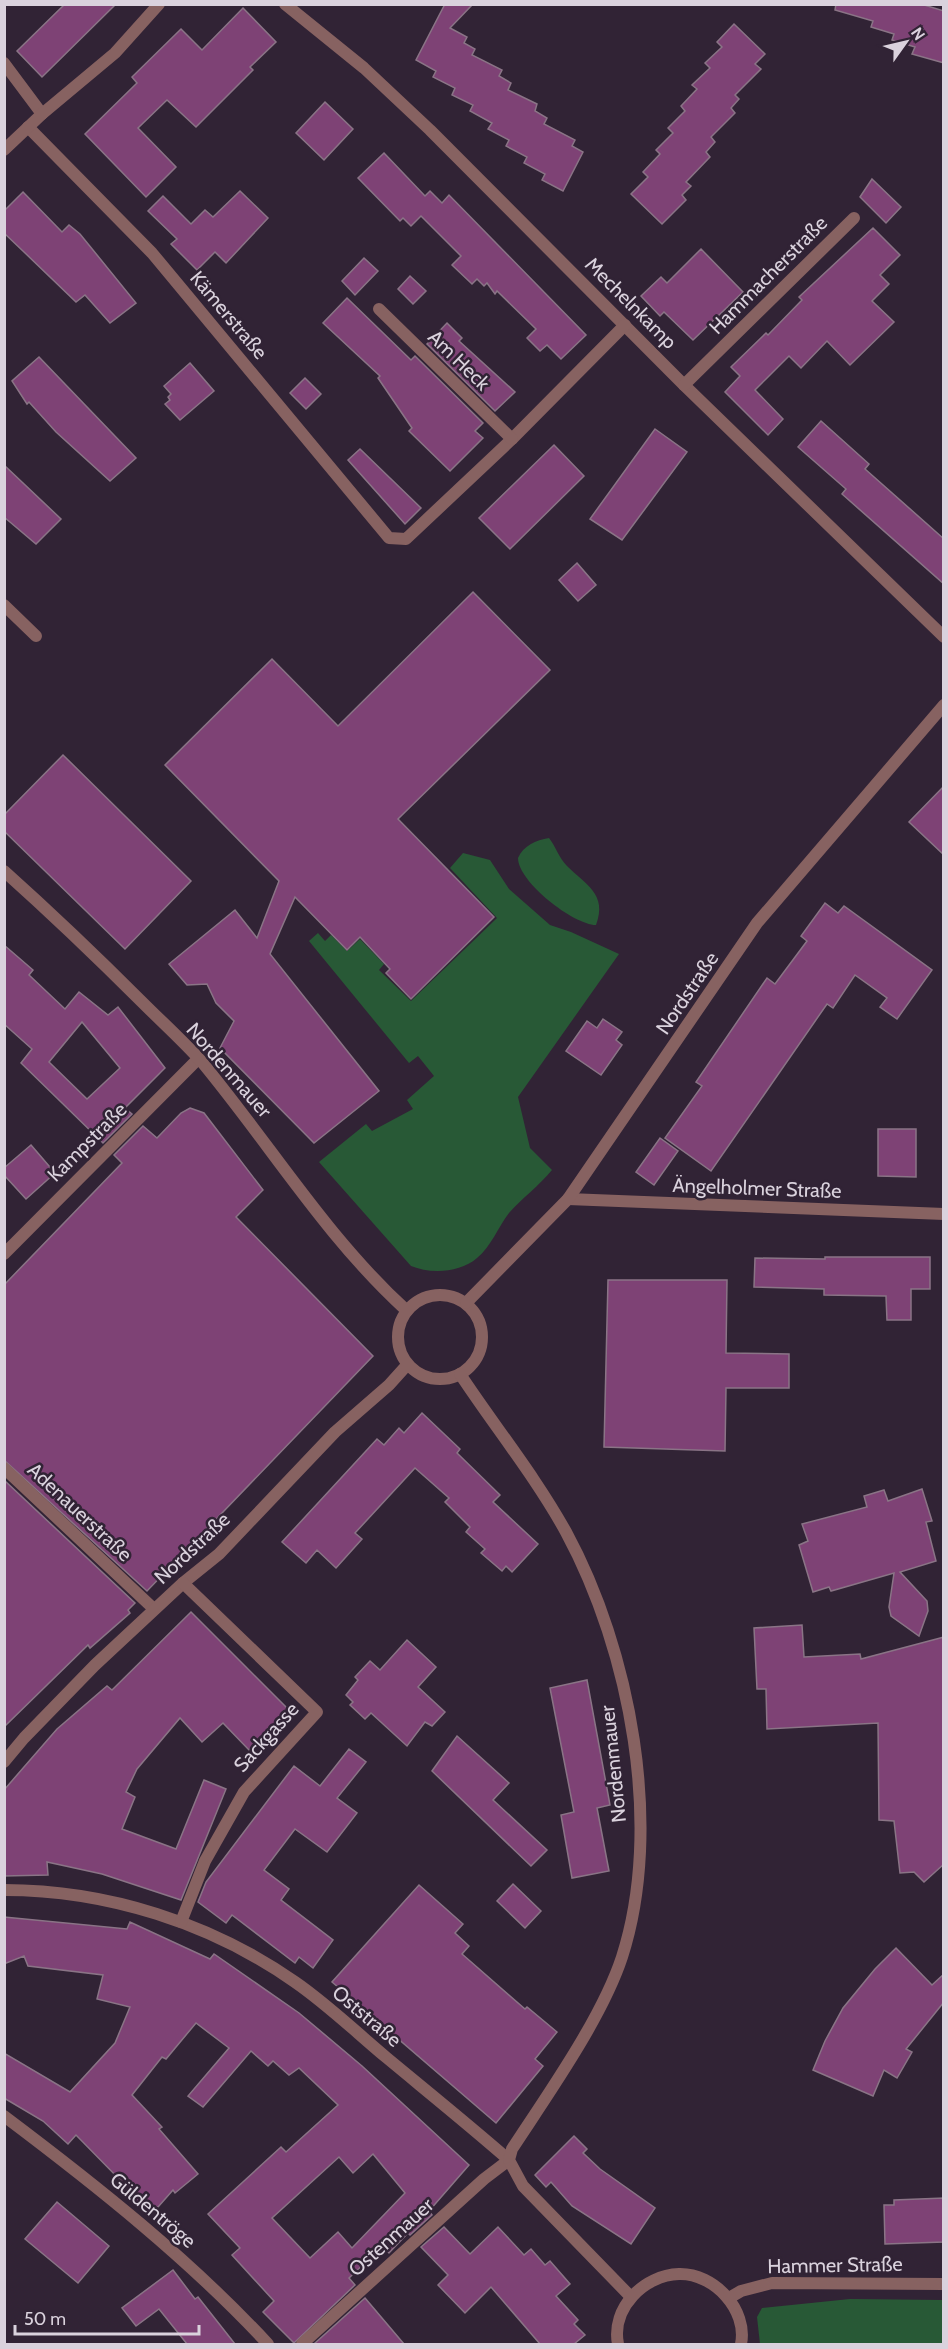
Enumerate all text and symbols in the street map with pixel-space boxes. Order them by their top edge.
north arrow [876,12,936,72]
text: N [907,24,929,44]
street label: Hammacherstraße [704,211,832,339]
street label: Mechelnkamp [580,252,682,354]
street label: Kämerstraße [185,266,273,364]
street label: Am Heck [423,325,495,395]
street label: Nordstraße [651,947,723,1039]
street label: Nordenmauer [181,1018,277,1123]
street label: Kampstraße [42,1097,132,1187]
street label: Ängelholmer Straße [672,1173,842,1203]
street label: Adenauerstraße [23,1458,137,1566]
street label: Nordstraße [149,1507,235,1589]
street label: Sackgasse [229,1697,303,1777]
street label: Nordenmauer [595,1704,631,1824]
street label: Oststraße [328,1980,406,2052]
street label: Güldentröge [105,2167,201,2253]
street label: Ostenmauer [344,2192,439,2281]
street label: Hammer Straße [767,2252,903,2278]
scale bar [15,2298,200,2336]
text: 50 m [24,2308,66,2330]

